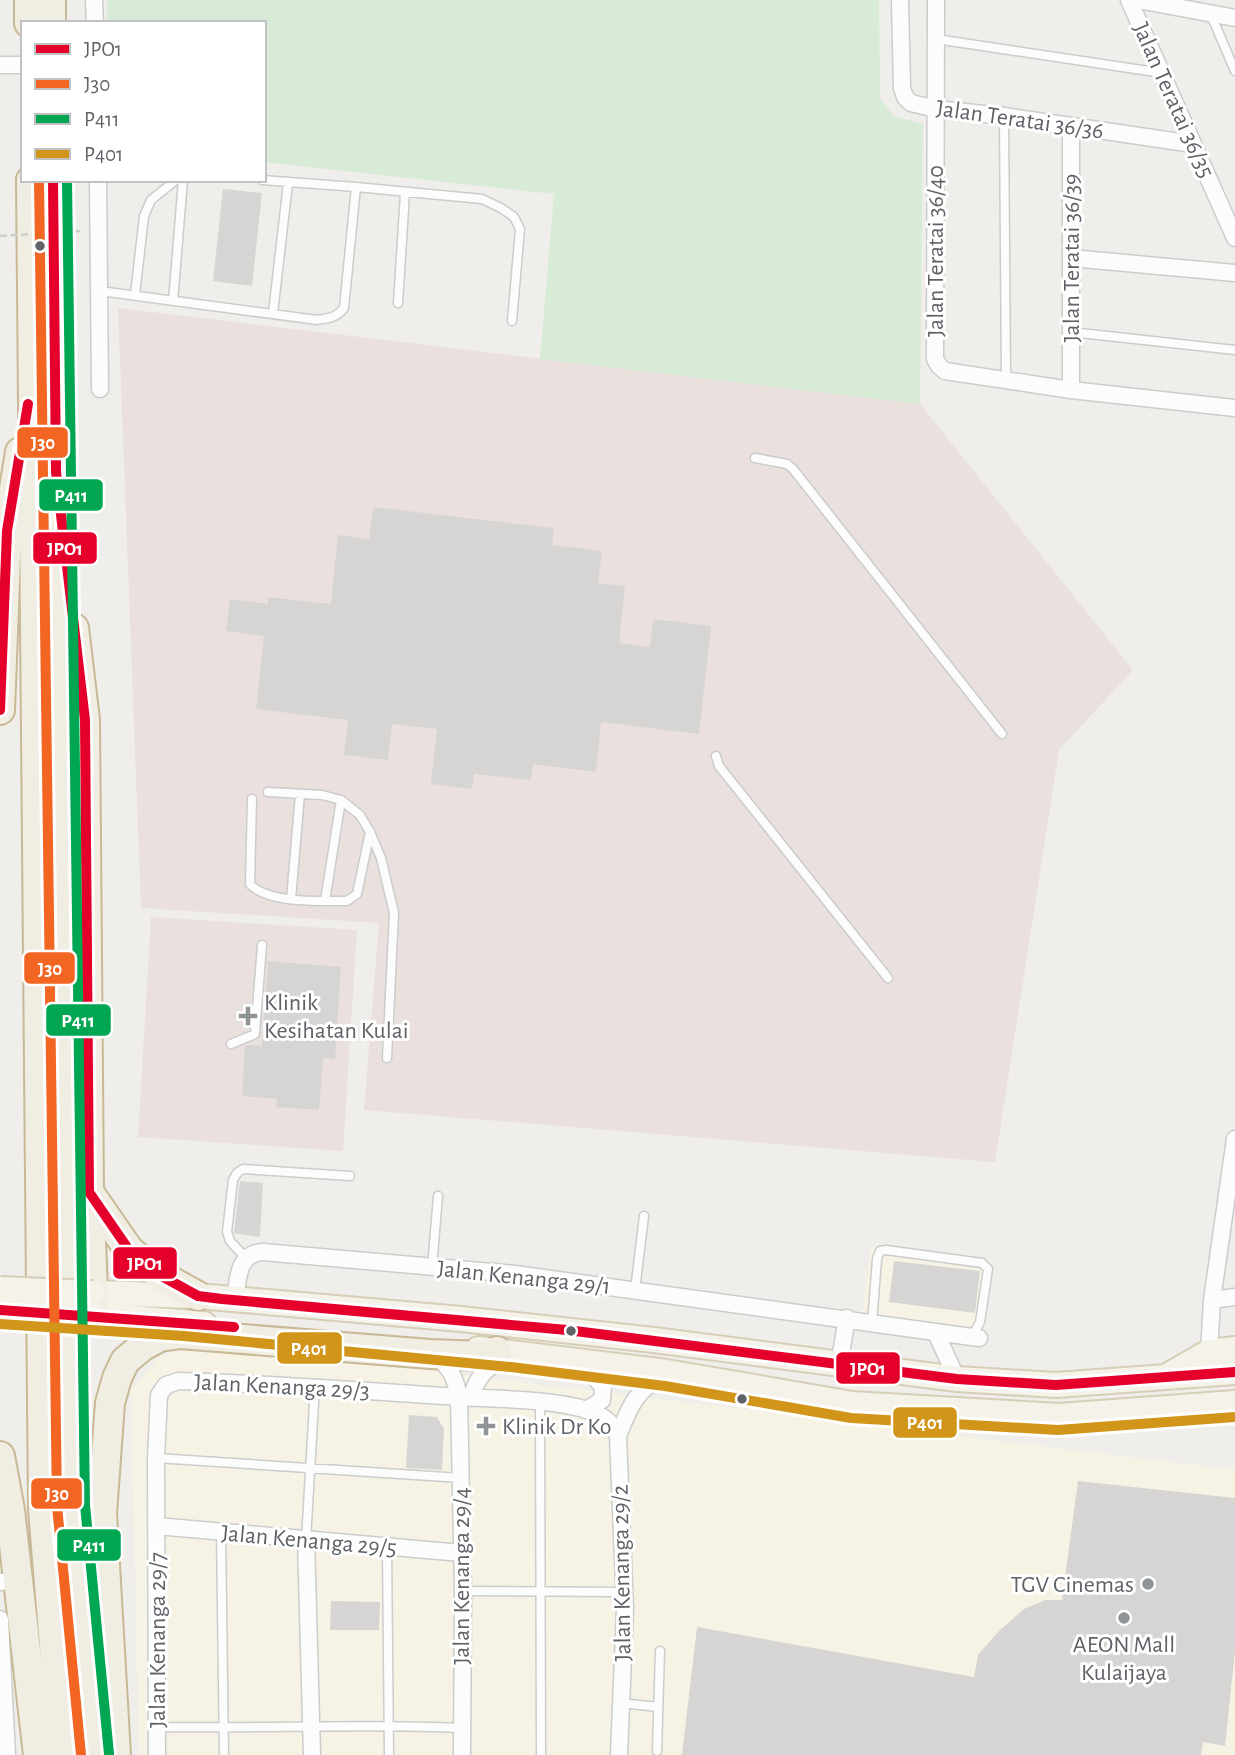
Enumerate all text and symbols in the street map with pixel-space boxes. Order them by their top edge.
street label: Jalan Teratai 36/35 [1128,19,1218,182]
legend [21,21,266,182]
text: JPO1 [84,39,122,60]
text: J30 [84,74,110,95]
street label: Jalan Teratai 36/36 [935,96,1105,144]
text: P411 [84,109,119,130]
text: P401 [84,144,123,165]
street label: Jalan Teratai 36/40 [924,165,948,337]
street label: Jalan Teratai 36/39 [1060,174,1084,342]
unlabelled marker [33,239,47,253]
line badge: J30 [16,426,69,459]
text: J30 [31,434,55,453]
line badge: P411 [38,478,104,512]
text: P411 [54,487,88,506]
line badge: JPO1 [32,531,98,565]
text: JPO1 [47,540,83,559]
line badge: J30 [23,951,76,985]
text: J30 [38,960,62,979]
place label: Klinik Kesihatan Kulai [264,991,409,1043]
line badge: P411 [45,1003,112,1037]
marker: Klinik Kesihatan Kulai [238,1006,258,1026]
text: P411 [61,1012,95,1031]
line badge: JPO1 [112,1246,178,1280]
text: JPO1 [127,1255,163,1274]
street label: Jalan Kenanga 29/1 [436,1257,612,1299]
unlabelled marker [564,1324,578,1338]
line badge: P401 [276,1331,343,1365]
text: P401 [291,1340,327,1359]
line badge: JPO1 [835,1351,901,1385]
text: JPO1 [850,1360,886,1379]
street label: Jalan Kenanga 29/3 [194,1370,370,1404]
unlabelled marker [735,1392,749,1406]
line badge: P401 [892,1406,958,1439]
text: P401 [907,1414,943,1433]
place label: Klinik Dr Ko [502,1415,612,1439]
marker: Klinik Dr Ko [476,1416,496,1436]
line badge: J30 [30,1477,83,1510]
street label: Jalan Kenanga 29/2 [608,1484,636,1662]
text: J30 [45,1485,69,1504]
street label: Jalan Kenanga 29/4 [450,1487,474,1665]
street label: Jalan Kenanga 29/5 [220,1521,398,1561]
line badge: P411 [56,1528,122,1562]
text: P411 [72,1537,106,1556]
street label: Jalan Kenanga 29/7 [146,1552,170,1728]
place label: TGV Cinemas [1010,1573,1134,1597]
marker: TGV Cinemas [1140,1576,1156,1592]
marker: AEON Mall Kulaijaya [1116,1610,1132,1626]
place label: AEON Mall Kulaijaya [1073,1633,1175,1685]

